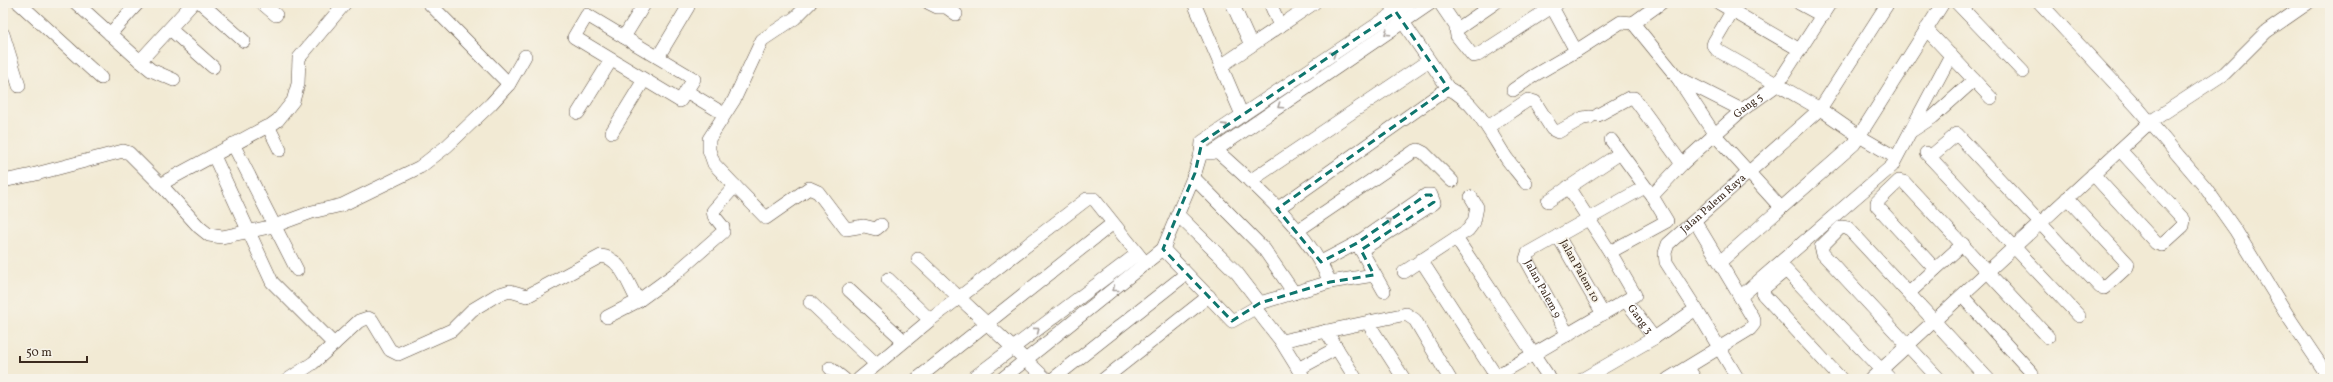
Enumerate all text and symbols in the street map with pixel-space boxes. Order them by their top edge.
one-way arrow [1384,28,1391,36]
one-way arrow [1329,51,1336,59]
street label: Gang 5 [1730,90,1766,122]
one-way arrow [1277,101,1284,109]
one-way arrow [1221,124,1228,131]
street label: Jalan Palem Raya [1677,170,1750,237]
one-way arrow [1385,219,1392,226]
street label: Jalan Palem 10 [1556,237,1603,306]
street label: Jalan Palem 9 [1520,257,1565,321]
one-way arrow [1113,284,1120,291]
street label: Gang 3 [1624,301,1656,338]
one-way arrow [1032,328,1039,335]
scale bar [20,338,87,364]
text: 50 m [26,345,52,361]

